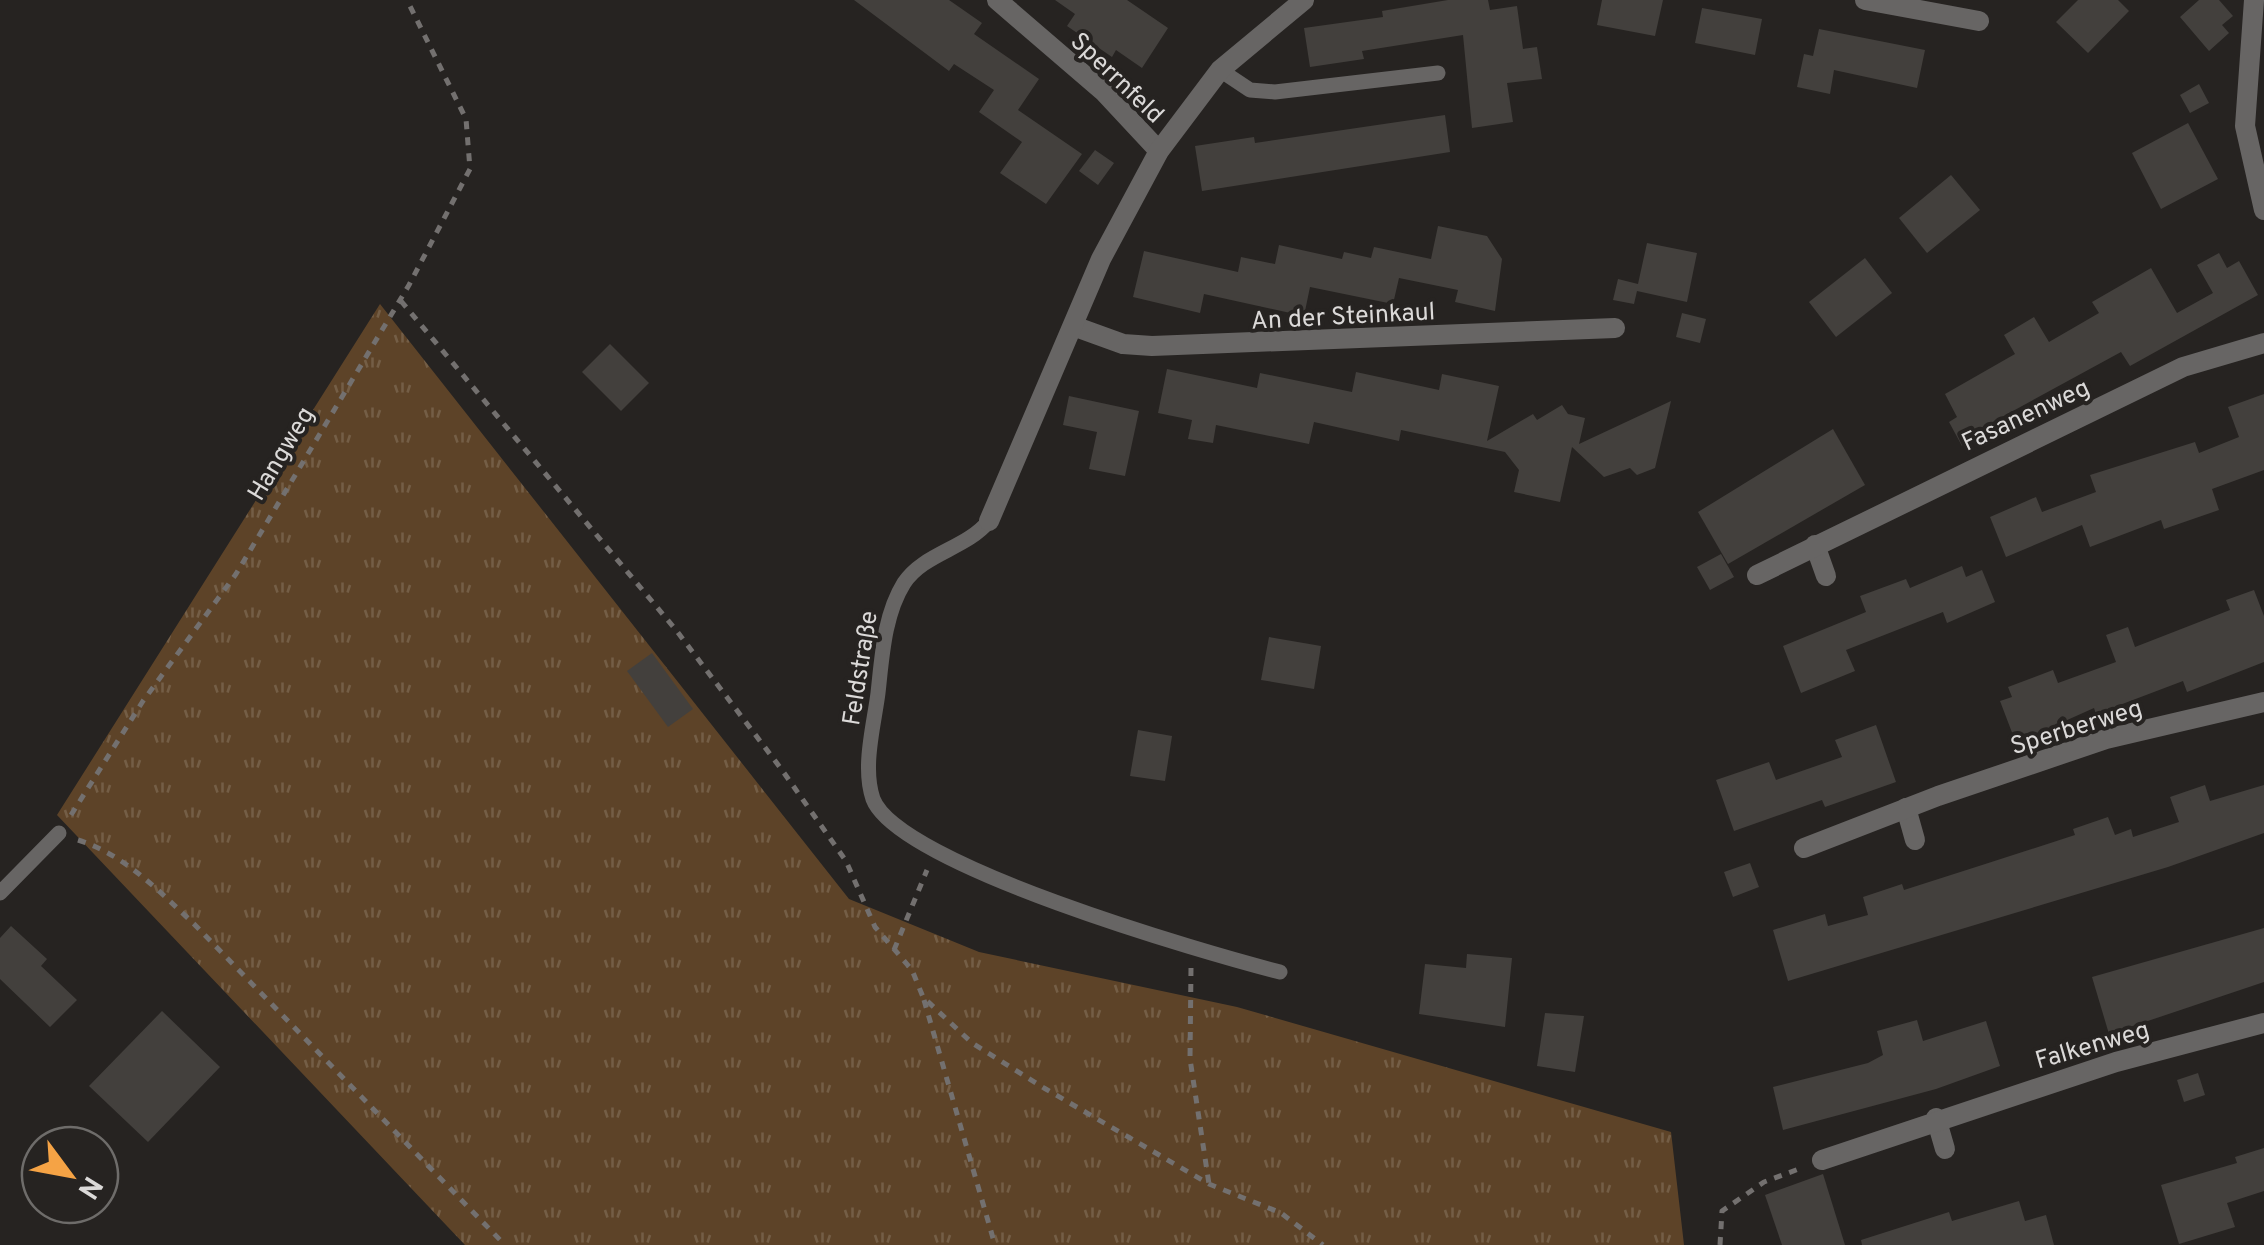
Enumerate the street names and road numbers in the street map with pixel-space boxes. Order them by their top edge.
street label: Sperrnfeld [1062,27,1170,132]
street label: An der Steinkaul [1250,297,1436,339]
street label: Fasanenweg [1957,373,2095,460]
street label: Hangweg [242,402,323,508]
street label: Feldstraße [837,609,887,728]
street label: Sperberweg [2007,694,2147,764]
street label: Falkenweg [2032,1015,2154,1078]

